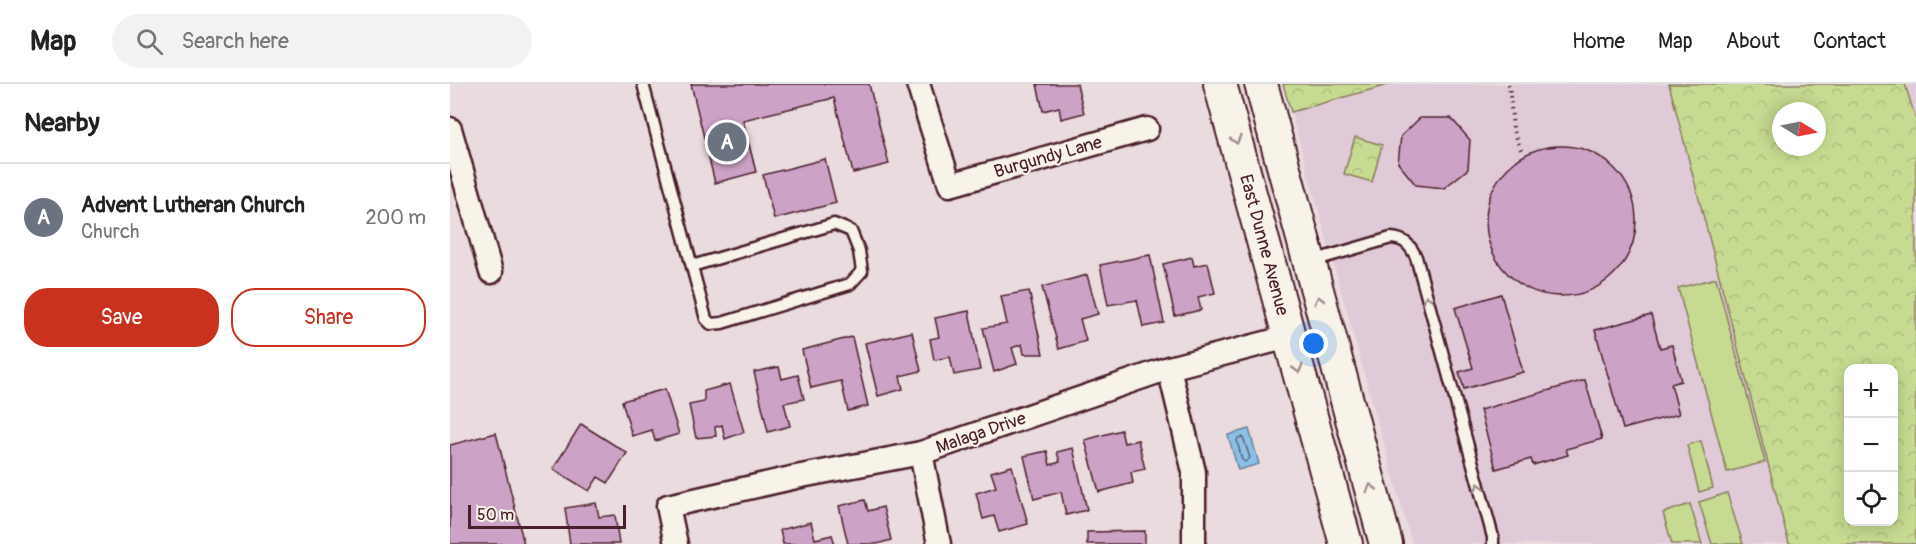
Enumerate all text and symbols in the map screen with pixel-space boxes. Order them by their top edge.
search box [112,14,532,68]
text: Map [30,24,76,59]
icon: search [133,25,166,58]
text: Search here [181,27,289,55]
text: Home [1572,28,1625,55]
text: Map [1658,28,1693,55]
text: About [1726,28,1780,55]
text: Contact [1813,28,1886,55]
north arrow [1772,102,1826,156]
text: Nearby [24,107,100,139]
pin: A [708,120,746,164]
street label: Burgundy Lane [991,131,1105,183]
one-way arrow [1228,135,1241,145]
street label: East Dunne Avenue [1234,172,1294,318]
text: Advent Lutheran Church [81,191,305,219]
text: A [37,205,50,230]
text: 200 m [365,205,426,230]
text: Church [81,219,139,244]
button: Save [24,288,219,347]
button: Share [231,288,426,347]
one-way arrow [1314,295,1326,305]
one-way arrow [1422,295,1435,305]
your location [1299,329,1328,358]
one-way arrow [1290,364,1303,374]
map controls [1844,364,1898,526]
button: + [1844,364,1898,418]
street label: Malaga Drive [933,407,1029,459]
button: − [1844,418,1898,472]
button: locate [1844,472,1898,526]
one-way arrow [1474,482,1486,493]
one-way arrow [1365,483,1378,493]
scale bar [468,502,626,530]
text: 50 m [477,505,514,525]

